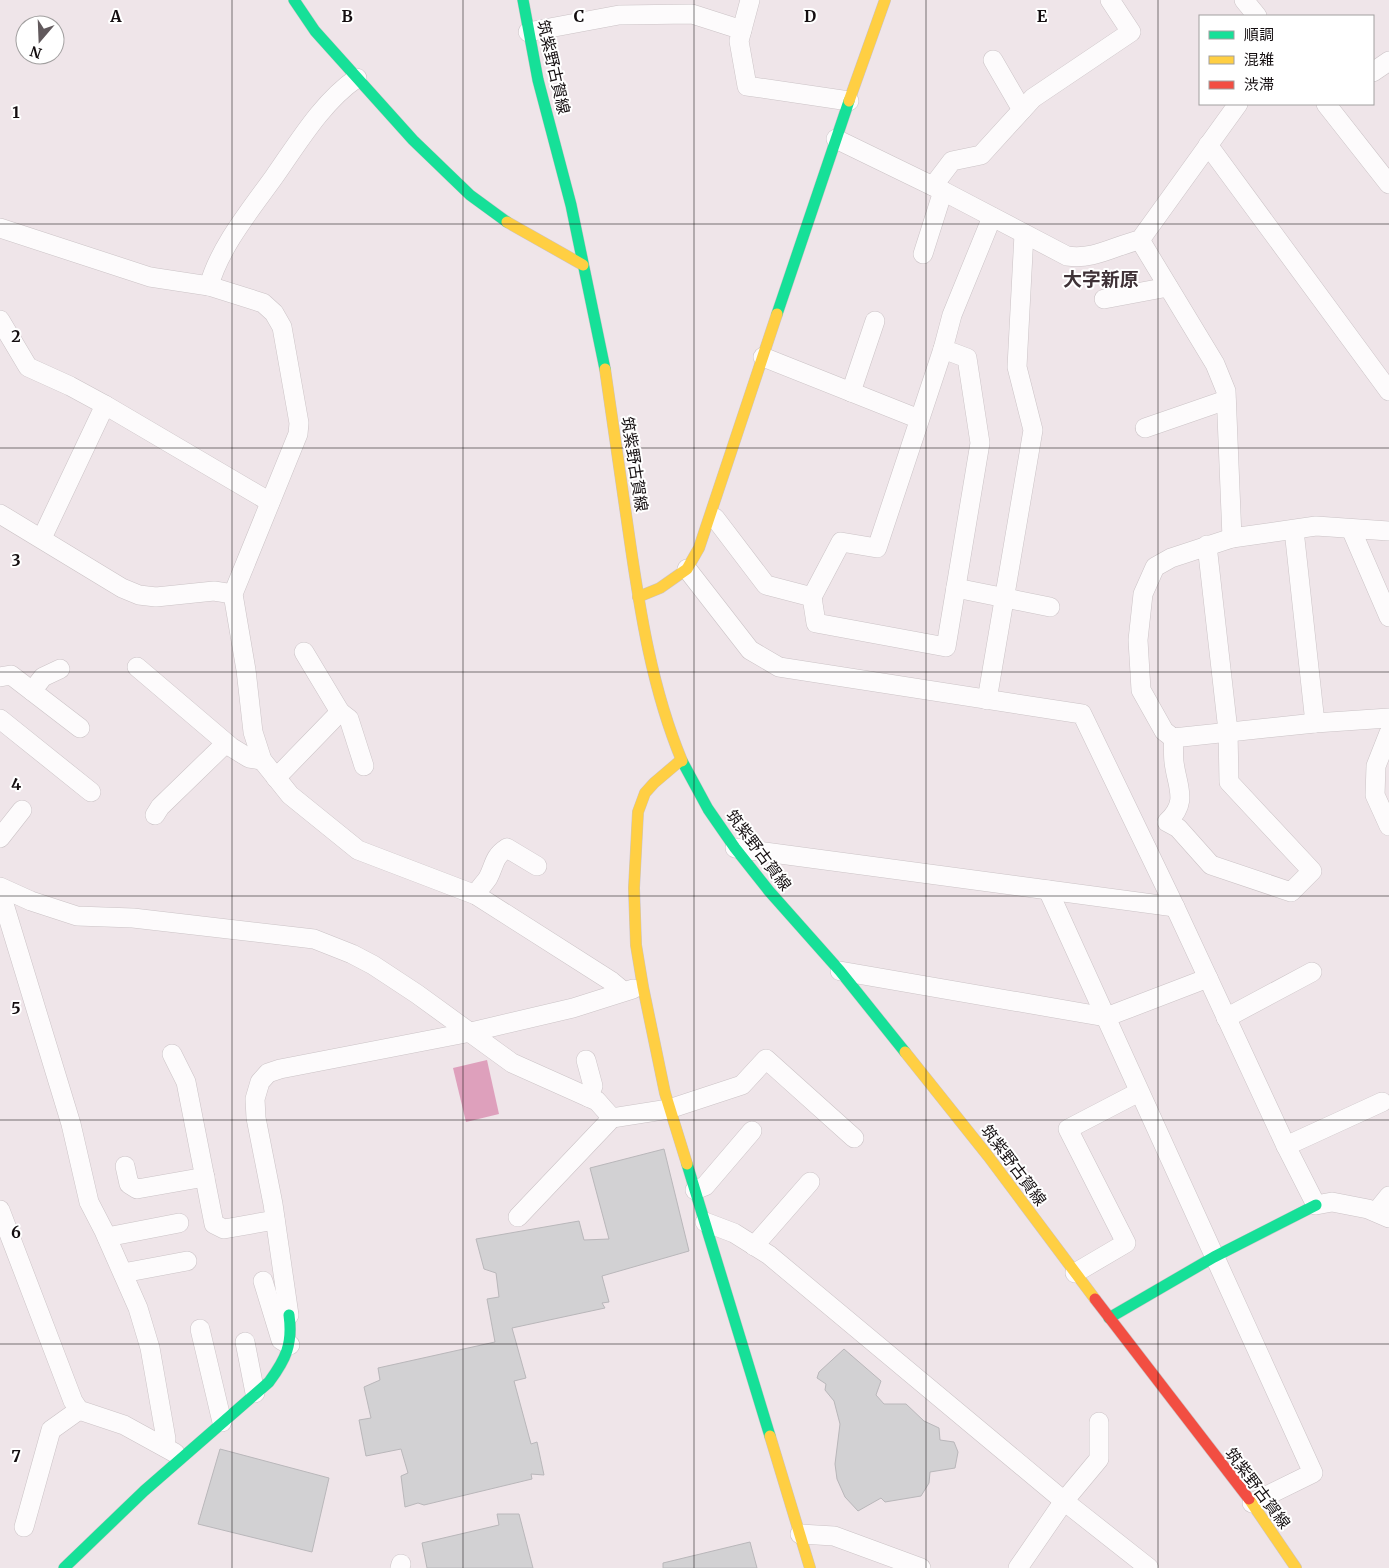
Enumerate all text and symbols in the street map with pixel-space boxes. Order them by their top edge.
text: A [109,6,122,26]
text: B [341,6,353,26]
text: C [574,6,584,26]
text: D [804,6,816,26]
text: E [1037,6,1048,26]
north arrow [15,15,65,65]
legend [1199,15,1374,105]
street label: 筑紫野古賀線 [533,18,575,116]
text: 順調 [1244,25,1274,44]
text: N [28,42,44,63]
text: 混雑 [1244,50,1274,69]
text: 渋滞 [1244,75,1274,94]
text: 1 [12,102,20,122]
district label: 大字新原 [1063,267,1139,291]
text: 2 [11,326,21,346]
street label: 筑紫野古賀線 [618,415,652,513]
text: 3 [11,550,21,570]
text: 4 [11,774,21,794]
street label: 筑紫野古賀線 [722,806,796,894]
text: 5 [11,998,21,1018]
street label: 筑紫野古賀線 [977,1121,1051,1209]
text: 6 [11,1222,21,1242]
street label: 筑紫野古賀線 [1221,1444,1295,1532]
text: 7 [11,1446,21,1466]

